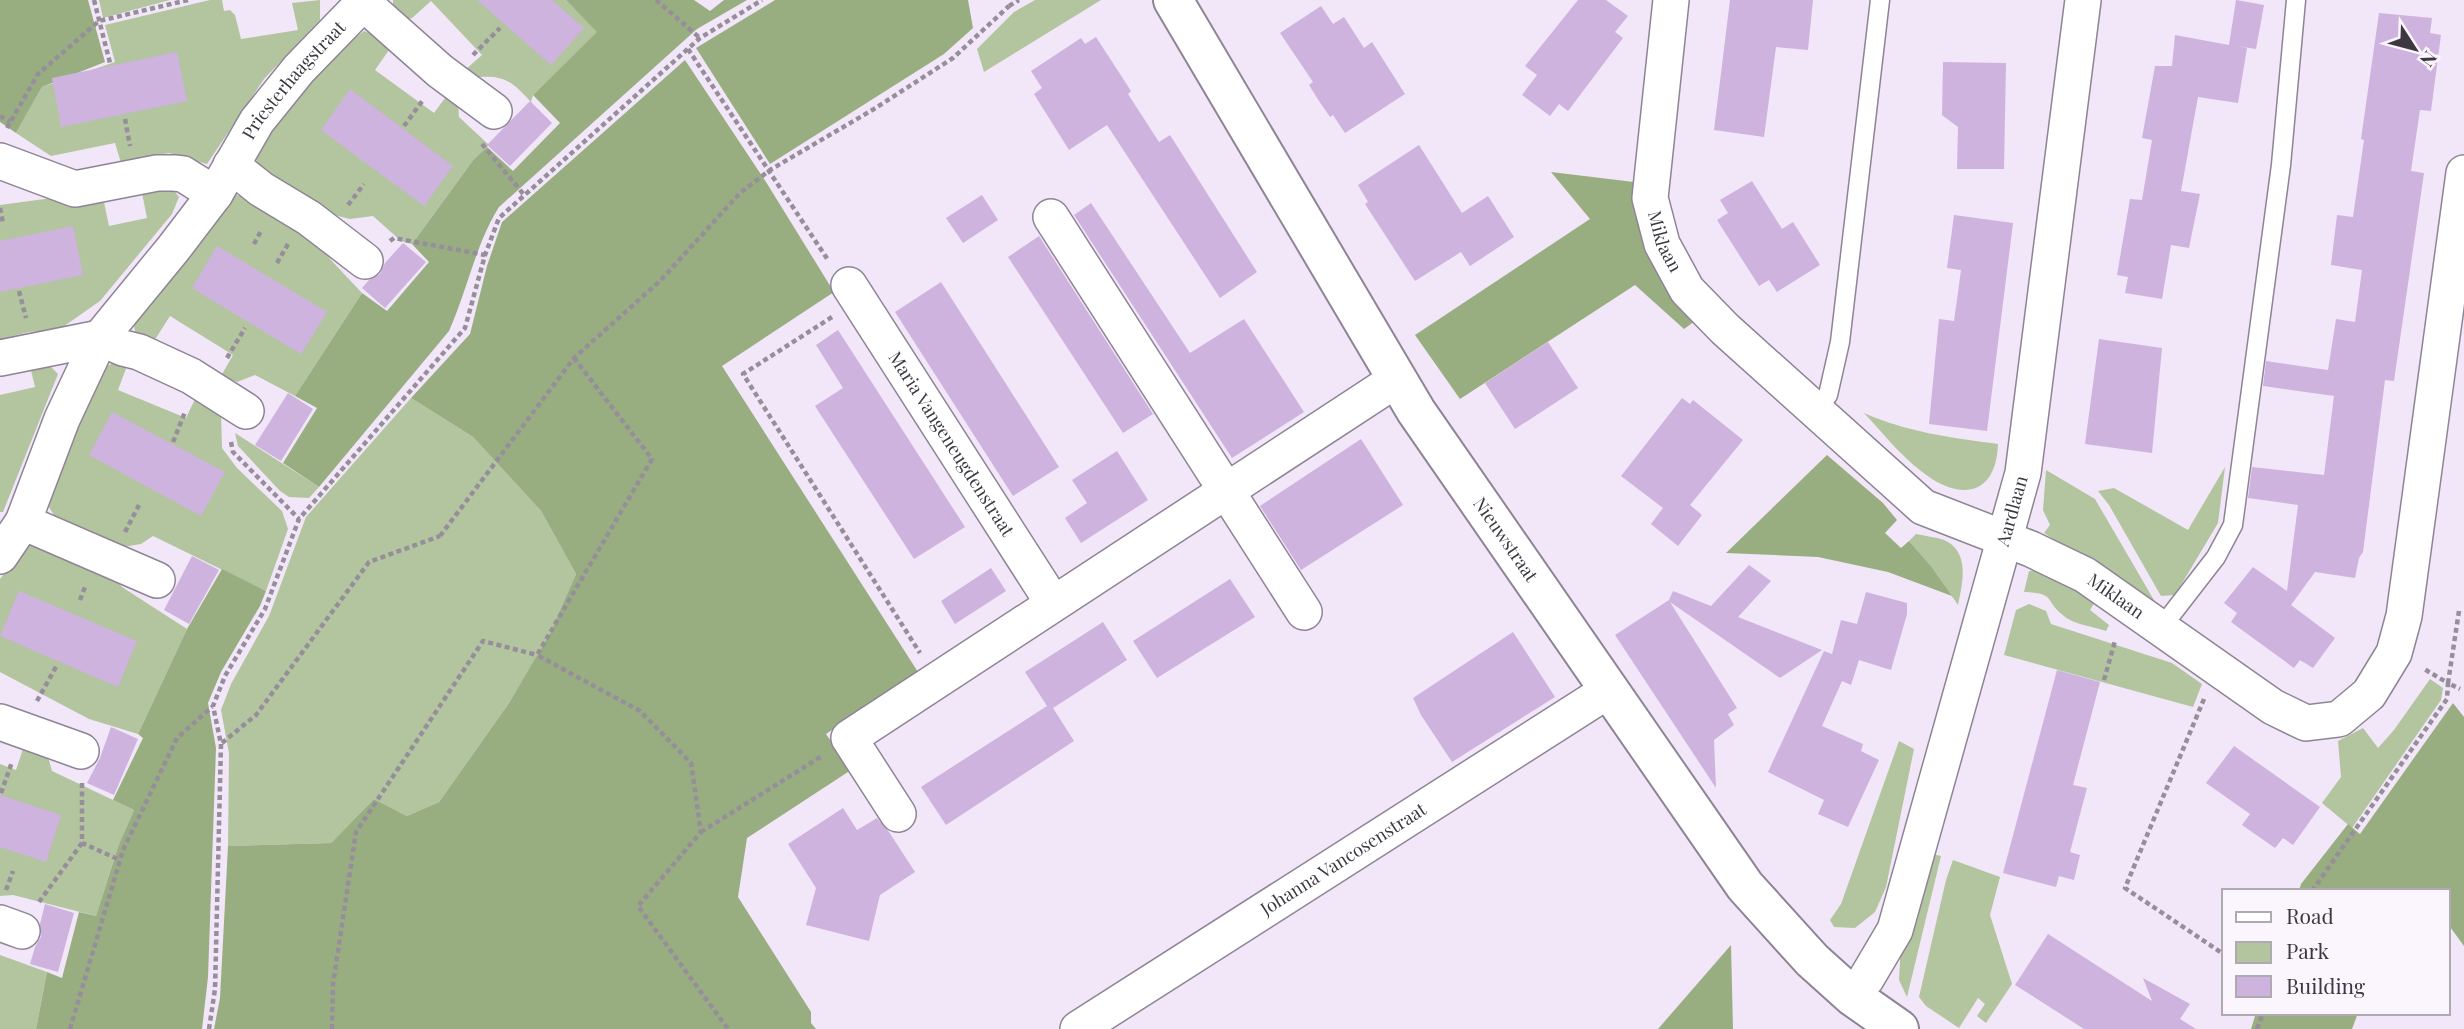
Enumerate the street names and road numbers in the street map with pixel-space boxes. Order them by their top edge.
street label: Priesterhaagstraat [236,15,351,143]
street label: Miklaan [1643,208,1688,276]
street label: Maria Vangeneugdenstraat [884,346,1020,541]
street label: Aardlaan [1990,473,2033,550]
street label: Nieuwstraat [1468,492,1544,587]
street label: Miklaan [2083,567,2150,624]
street label: Johanna Vancosenstraat [1255,796,1431,921]

